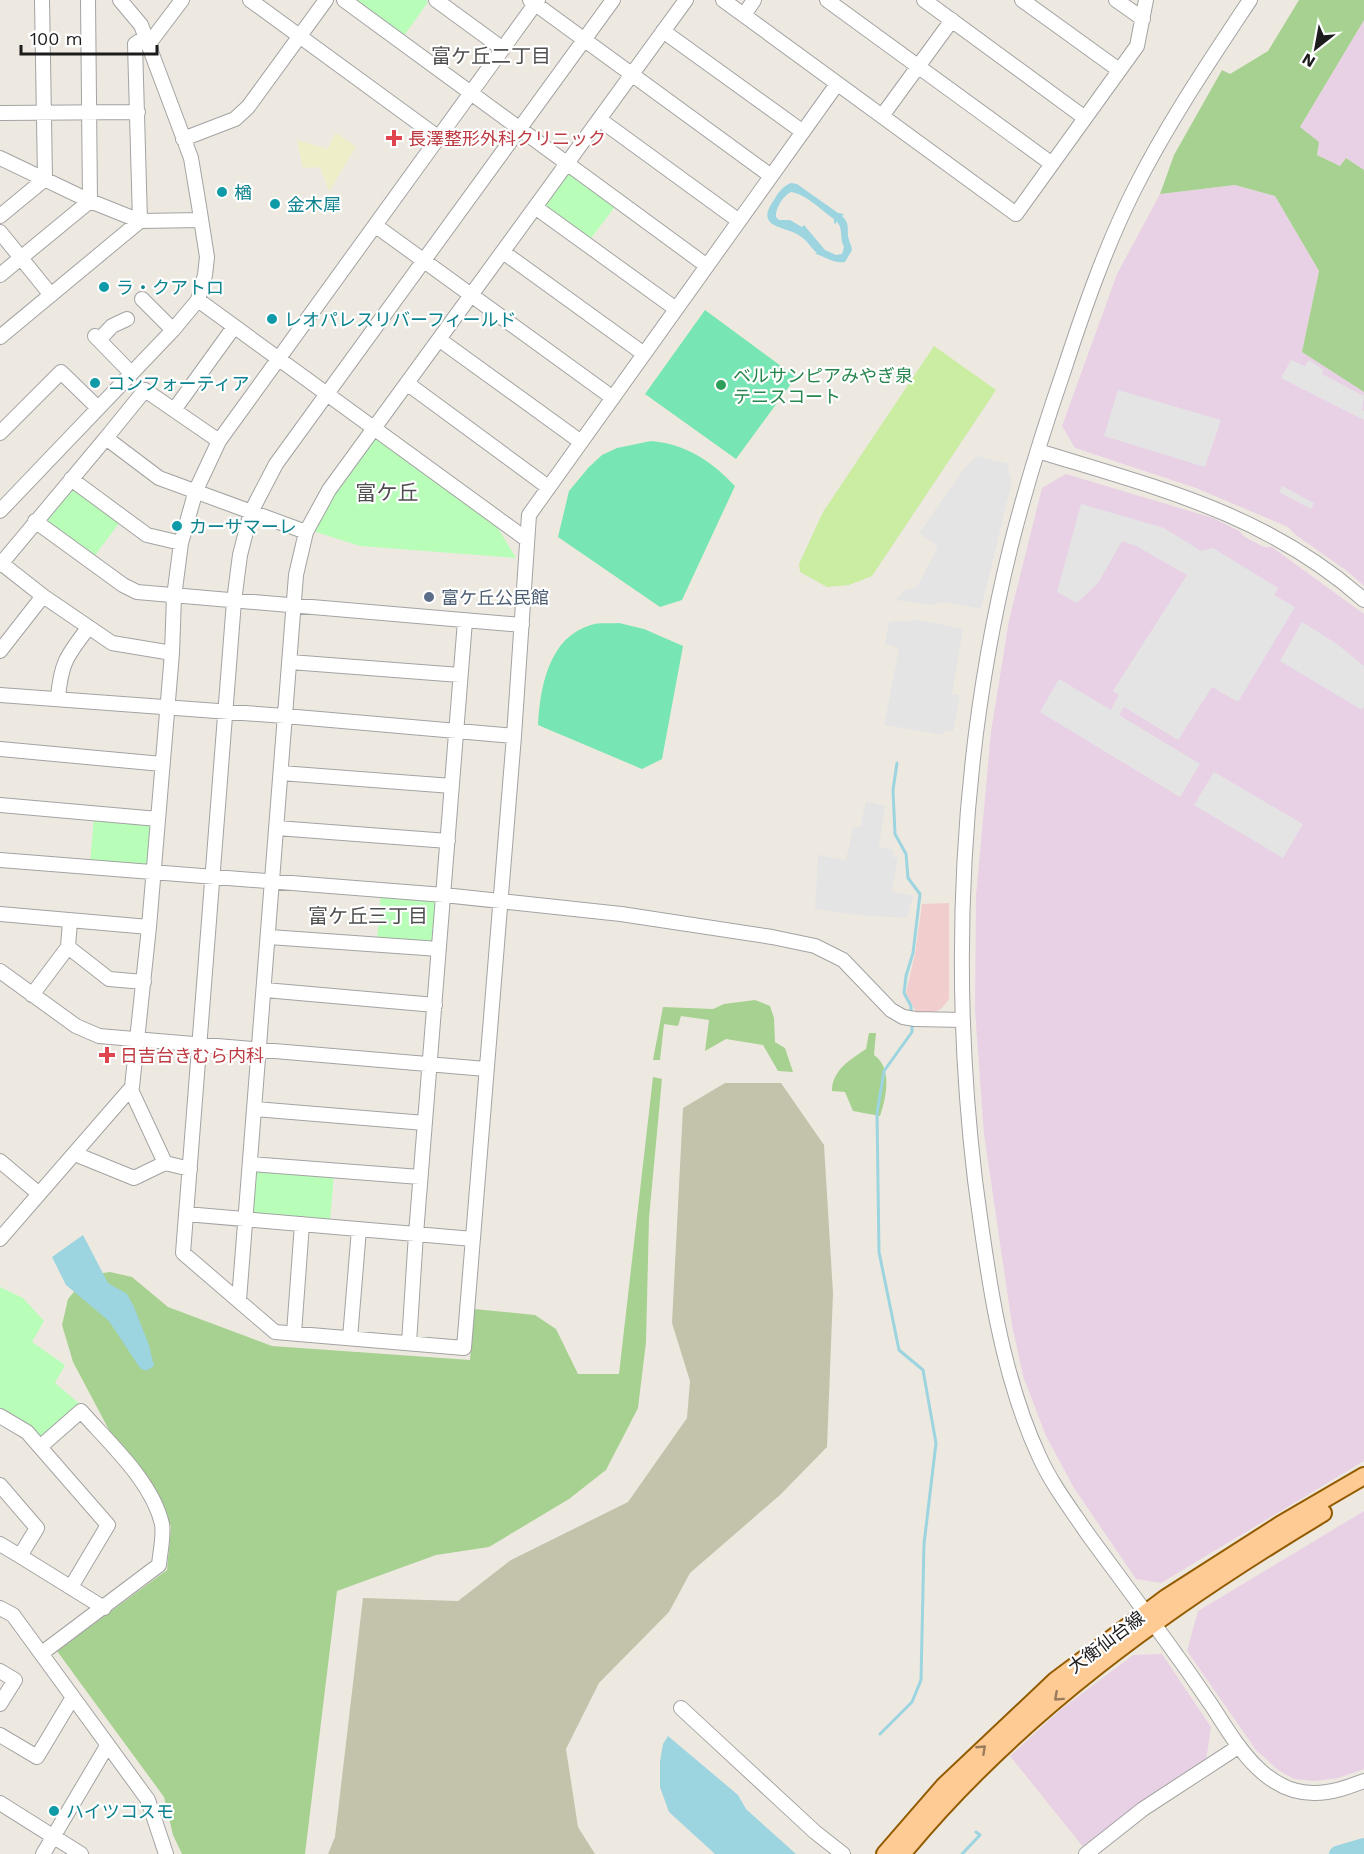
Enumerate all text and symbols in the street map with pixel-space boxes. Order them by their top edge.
scale bar [21,18,158,56]
north arrow [1286,18,1346,78]
text: 100 m [30,28,83,49]
district label: 富ケ丘二丁目 [431,44,551,68]
text: N [1299,49,1319,72]
place label: 長澤整形外科クリニック [408,128,606,149]
marker: 長澤整形外科クリニック [385,129,403,147]
place label: 楢 [234,182,252,203]
marker: 楢 [215,185,229,199]
place label: 金木犀 [287,194,341,215]
marker: 金木犀 [268,197,282,211]
place label: ラ・クアトロ [116,277,224,298]
marker: ラ・クアトロ [97,280,111,294]
place label: レオパレスリバーフィールド [284,309,517,330]
marker: レオパレスリバーフィールド [265,312,279,326]
place label: ベルサンピアみやぎ泉 テニスコート [733,365,913,407]
place label: コンフォーティア [107,373,249,394]
marker: コンフォーティア [88,376,102,390]
marker: ベルサンピアみやぎ泉 テニスコート [714,378,728,392]
district label: 富ケ丘 [356,480,419,505]
place label: カーサマーレ [189,516,297,537]
marker: カーサマーレ [170,519,184,533]
place label: 富ケ丘公民館 [441,587,549,608]
marker: 富ケ丘公民館 [422,590,436,604]
district label: 富ケ丘三丁目 [308,904,428,928]
place label: 日吉台きむら内科 [120,1045,264,1066]
marker: 日吉台きむら内科 [98,1046,116,1064]
street label: 大衡仙台線 [1064,1607,1148,1677]
one-way arrow [1054,1690,1064,1701]
one-way arrow [975,1745,986,1756]
place label: ハイツコスモ [66,1801,174,1822]
marker: ハイツコスモ [47,1804,61,1818]

